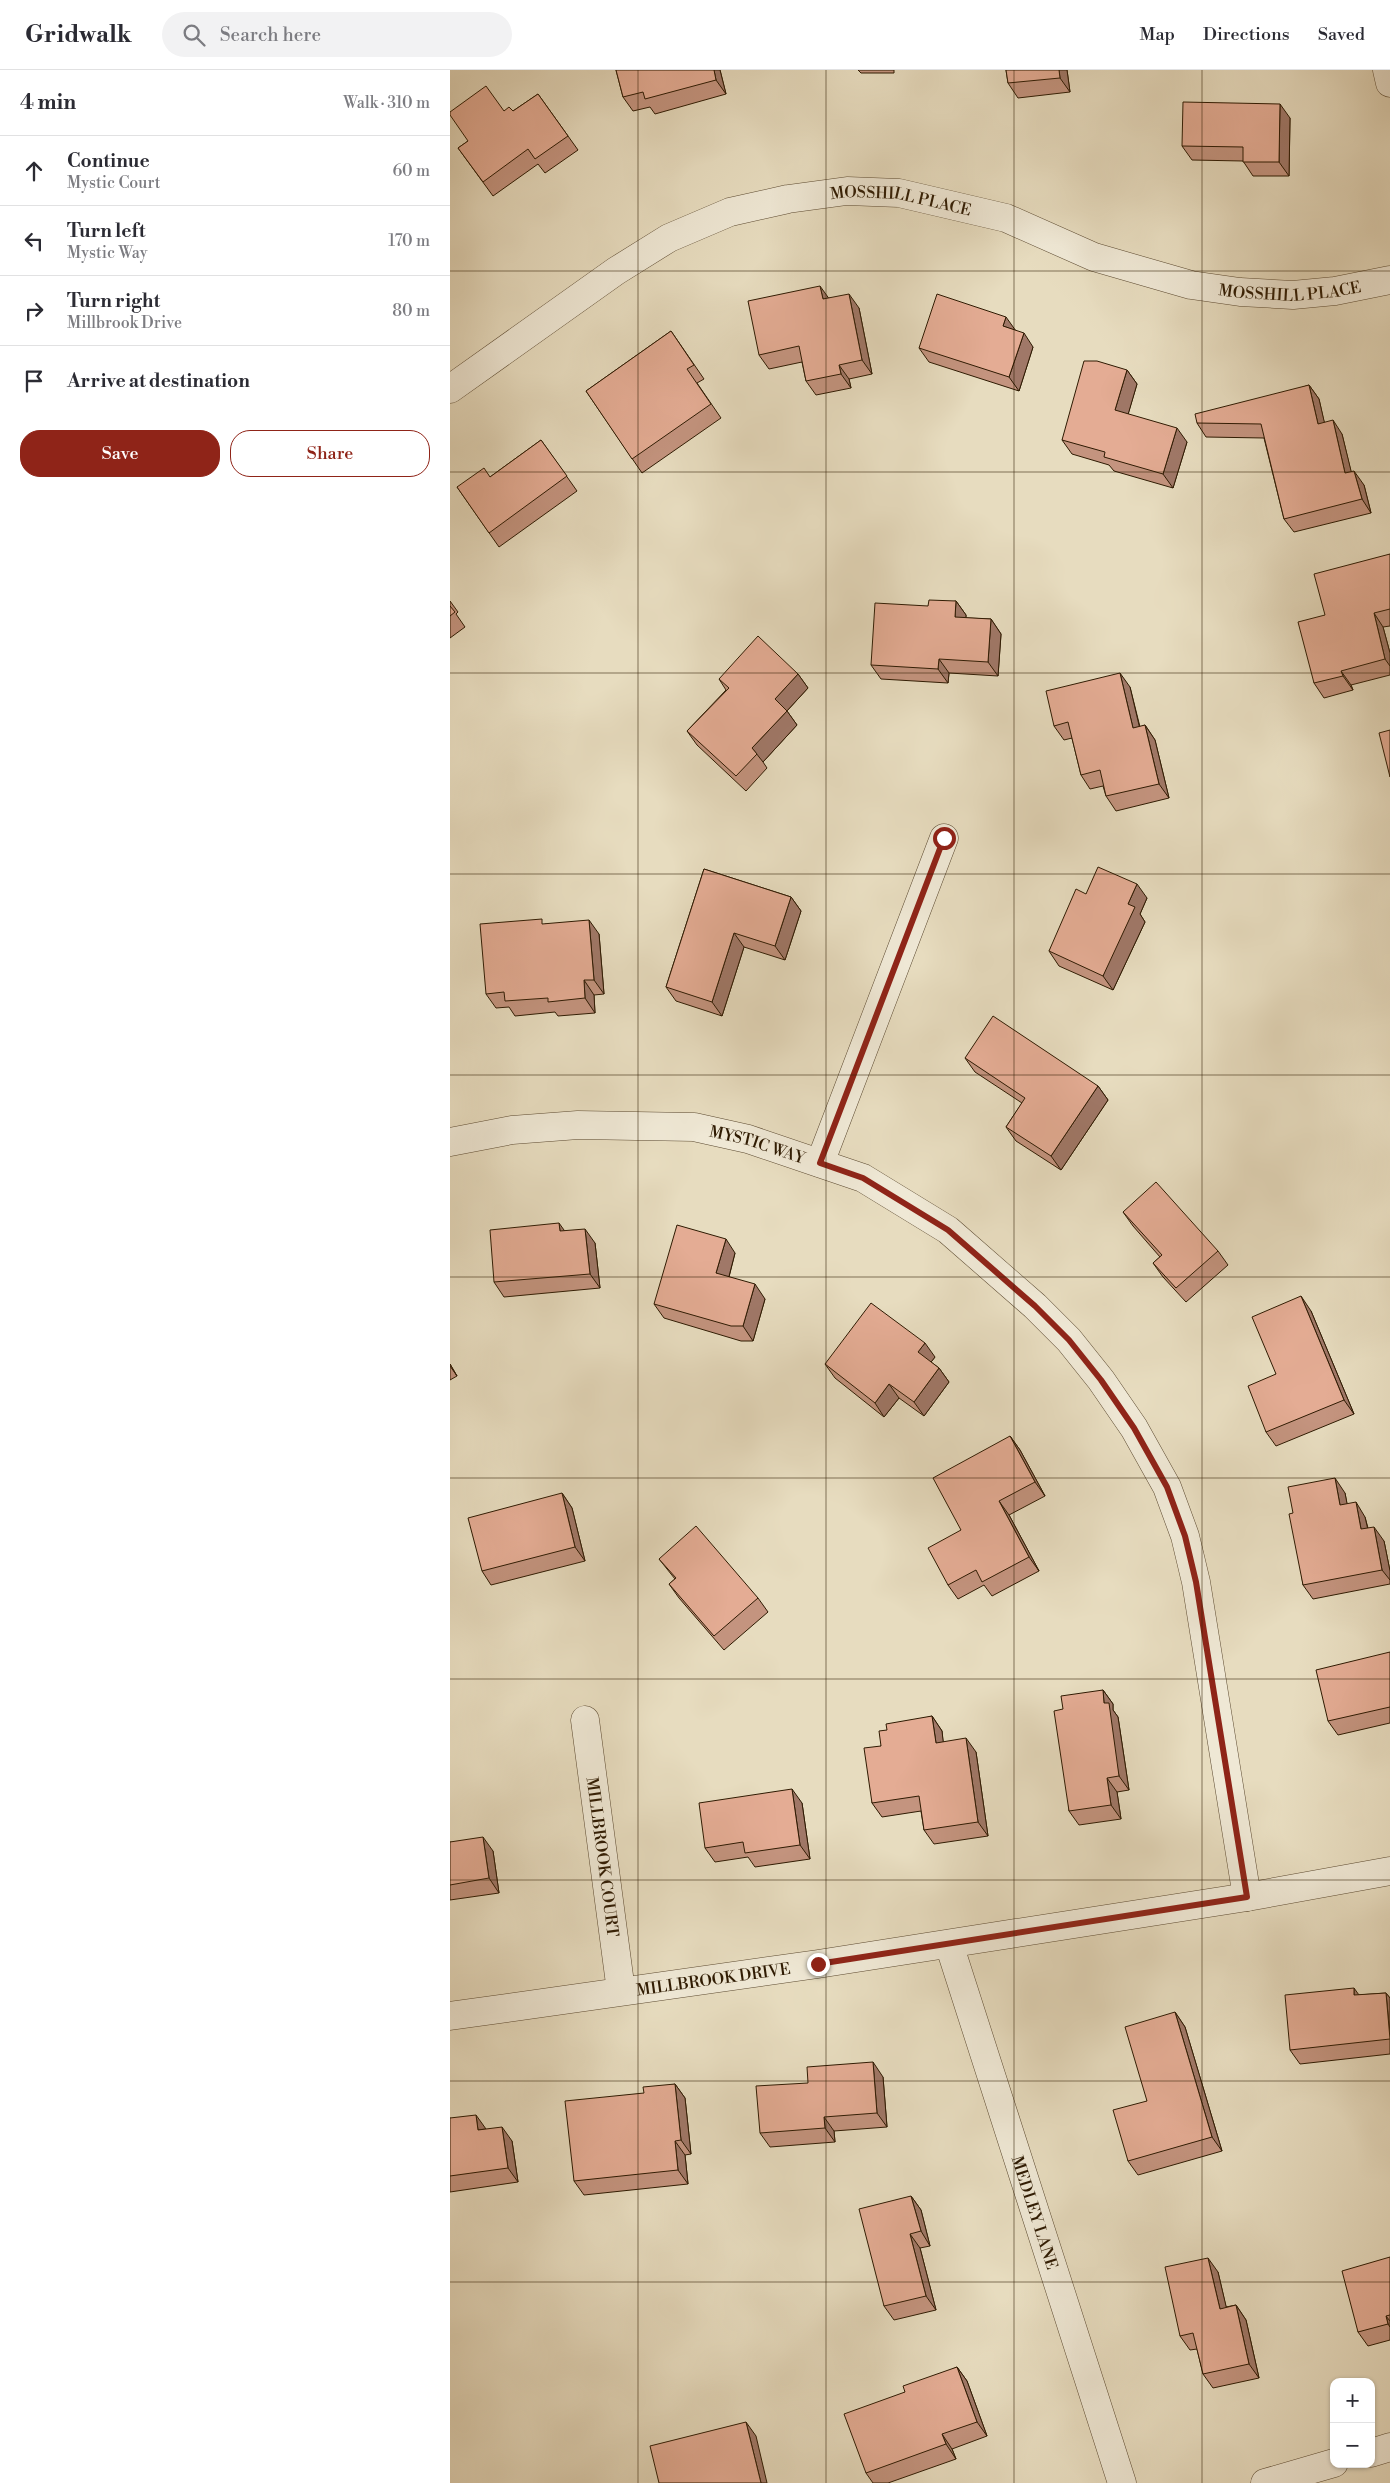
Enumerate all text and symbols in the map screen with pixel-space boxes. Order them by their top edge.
search box [162,12,512,57]
text: Gridwalk [25,20,132,50]
icon: search [180,21,208,49]
text: Search here [220,23,321,47]
text: Map [1139,23,1175,46]
text: Directions [1203,23,1290,46]
text: Saved [1318,23,1365,46]
text: 4 min [20,90,76,116]
text: Walk · 310 m [343,93,430,113]
text: Continue [67,149,150,173]
icon: ahead [20,157,48,185]
text: 60 m [392,161,430,181]
text: Mystic Court [67,173,161,193]
street label: MOSSHILL PLACE [829,182,973,221]
text: Turn left [67,219,146,243]
icon: left [20,227,48,255]
text: 170 m [388,231,430,251]
text: Mystic Way [67,243,148,263]
street label: MOSSHILL PLACE [1217,277,1363,306]
text: Turn right [67,289,160,313]
icon: right [20,297,48,325]
text: 80 m [392,301,430,321]
text: Millbrook Drive [67,313,182,333]
icon: arrive [20,367,48,395]
text: Arrive at destination [67,369,250,393]
button: Save [20,430,220,477]
button: Share [230,430,430,477]
route start [933,827,956,850]
street label: MYSTIC WAY [707,1122,809,1169]
street label: MILLBROOK COURT [582,1776,623,1938]
route end [807,1953,830,1976]
street label: MILLBROOK DRIVE [635,1959,792,2001]
street label: MEDLEY LANE [1007,2153,1062,2272]
map controls [1330,2378,1375,2468]
button: + [1330,2378,1375,2423]
button: − [1330,2423,1375,2468]

